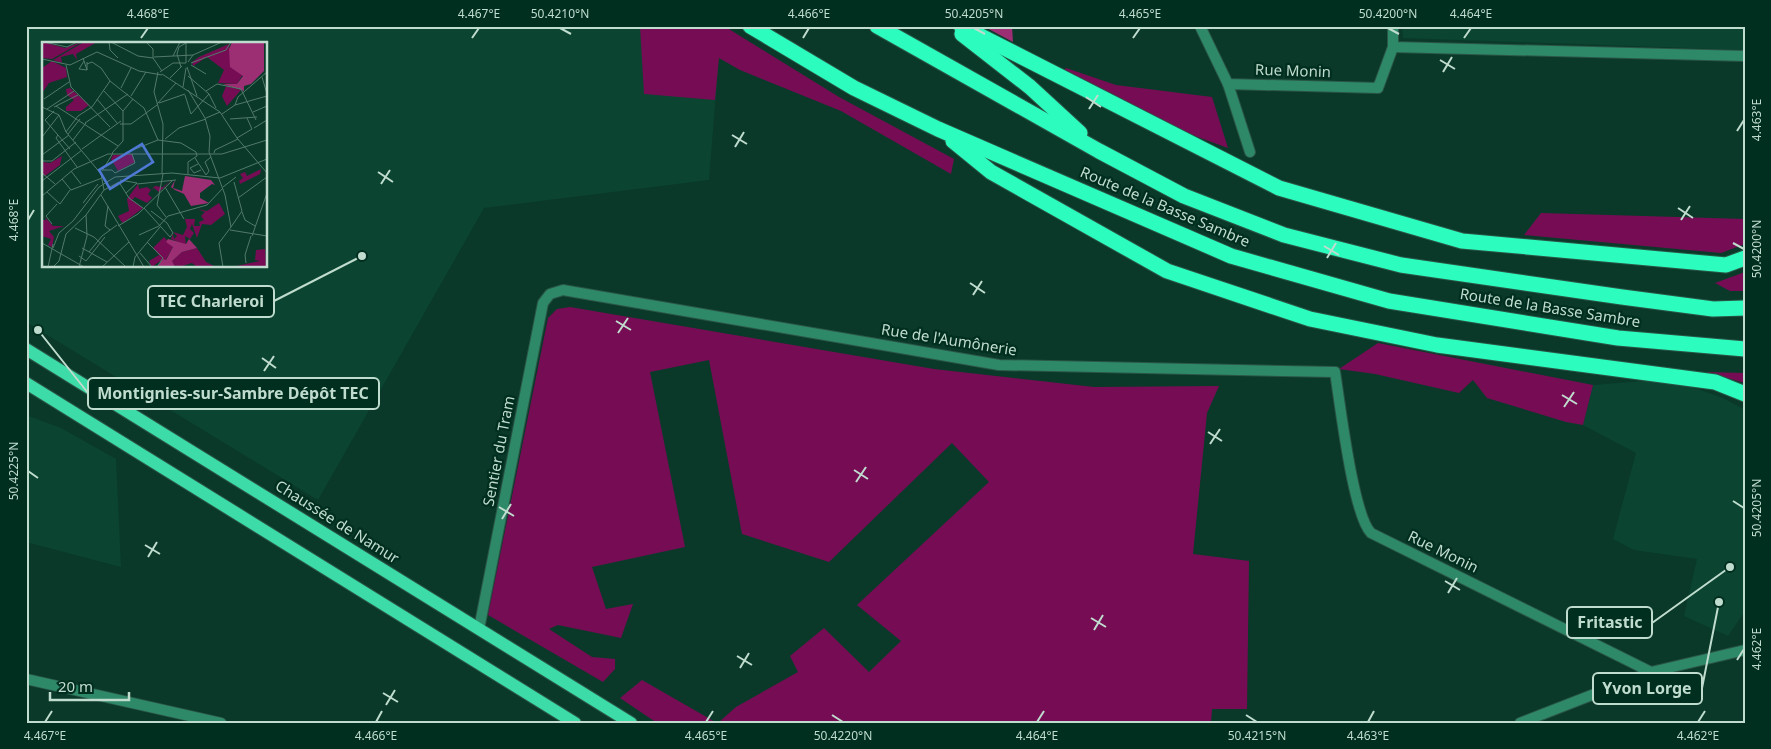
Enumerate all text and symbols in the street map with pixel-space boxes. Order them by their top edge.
text: 4.468°E [127,5,169,22]
text: 4.467°E [458,5,500,22]
text: 50.4210°N [531,5,589,22]
text: 4.466°E [788,5,830,22]
text: 50.4205°N [945,5,1003,22]
text: 4.465°E [1119,5,1161,22]
text: 50.4200°N [1359,5,1417,22]
text: 4.464°E [1450,5,1492,22]
inset map [42,42,268,268]
street label: Rue Monin [1255,59,1331,81]
text: 4.463°E [1748,99,1765,141]
street label: Route de la Basse Sambre [1078,161,1253,251]
text: 4.468°E [5,199,22,241]
text: 50.4200°N [1748,220,1765,278]
street label: Route de la Basse Sambre [1459,283,1642,331]
callout: TEC Charleroi [148,286,274,317]
text: TEC Charleroi [158,290,264,312]
street label: Rue de l'Aumônerie [880,318,1018,360]
callout: Montignies-sur-Sambre Dépôt TEC [88,378,379,409]
text: Montignies-sur-Sambre Dépôt TEC [97,382,369,404]
street label: Sentier du Tram [478,394,519,508]
text: 50.4225°N [5,442,22,500]
street label: Chaussée de Namur [272,475,403,567]
text: 50.4205°N [1748,479,1765,537]
street label: Rue Monin [1405,525,1482,577]
callout: Fritastic [1567,607,1652,638]
text: Fritastic [1577,611,1643,633]
text: 4.462°E [1748,628,1765,670]
scale bar [50,669,129,701]
callout: Yvon Lorge [1593,673,1702,704]
text: 20 m [58,676,93,696]
text: Yvon Lorge [1602,677,1692,699]
text: 4.467°E [24,727,66,744]
text: 4.466°E [355,727,397,744]
text: 4.465°E [685,727,727,744]
text: 50.4220°N [814,727,872,744]
text: 4.464°E [1016,727,1058,744]
text: 50.4215°N [1228,727,1286,744]
text: 4.463°E [1347,727,1389,744]
text: 4.462°E [1677,727,1719,744]

